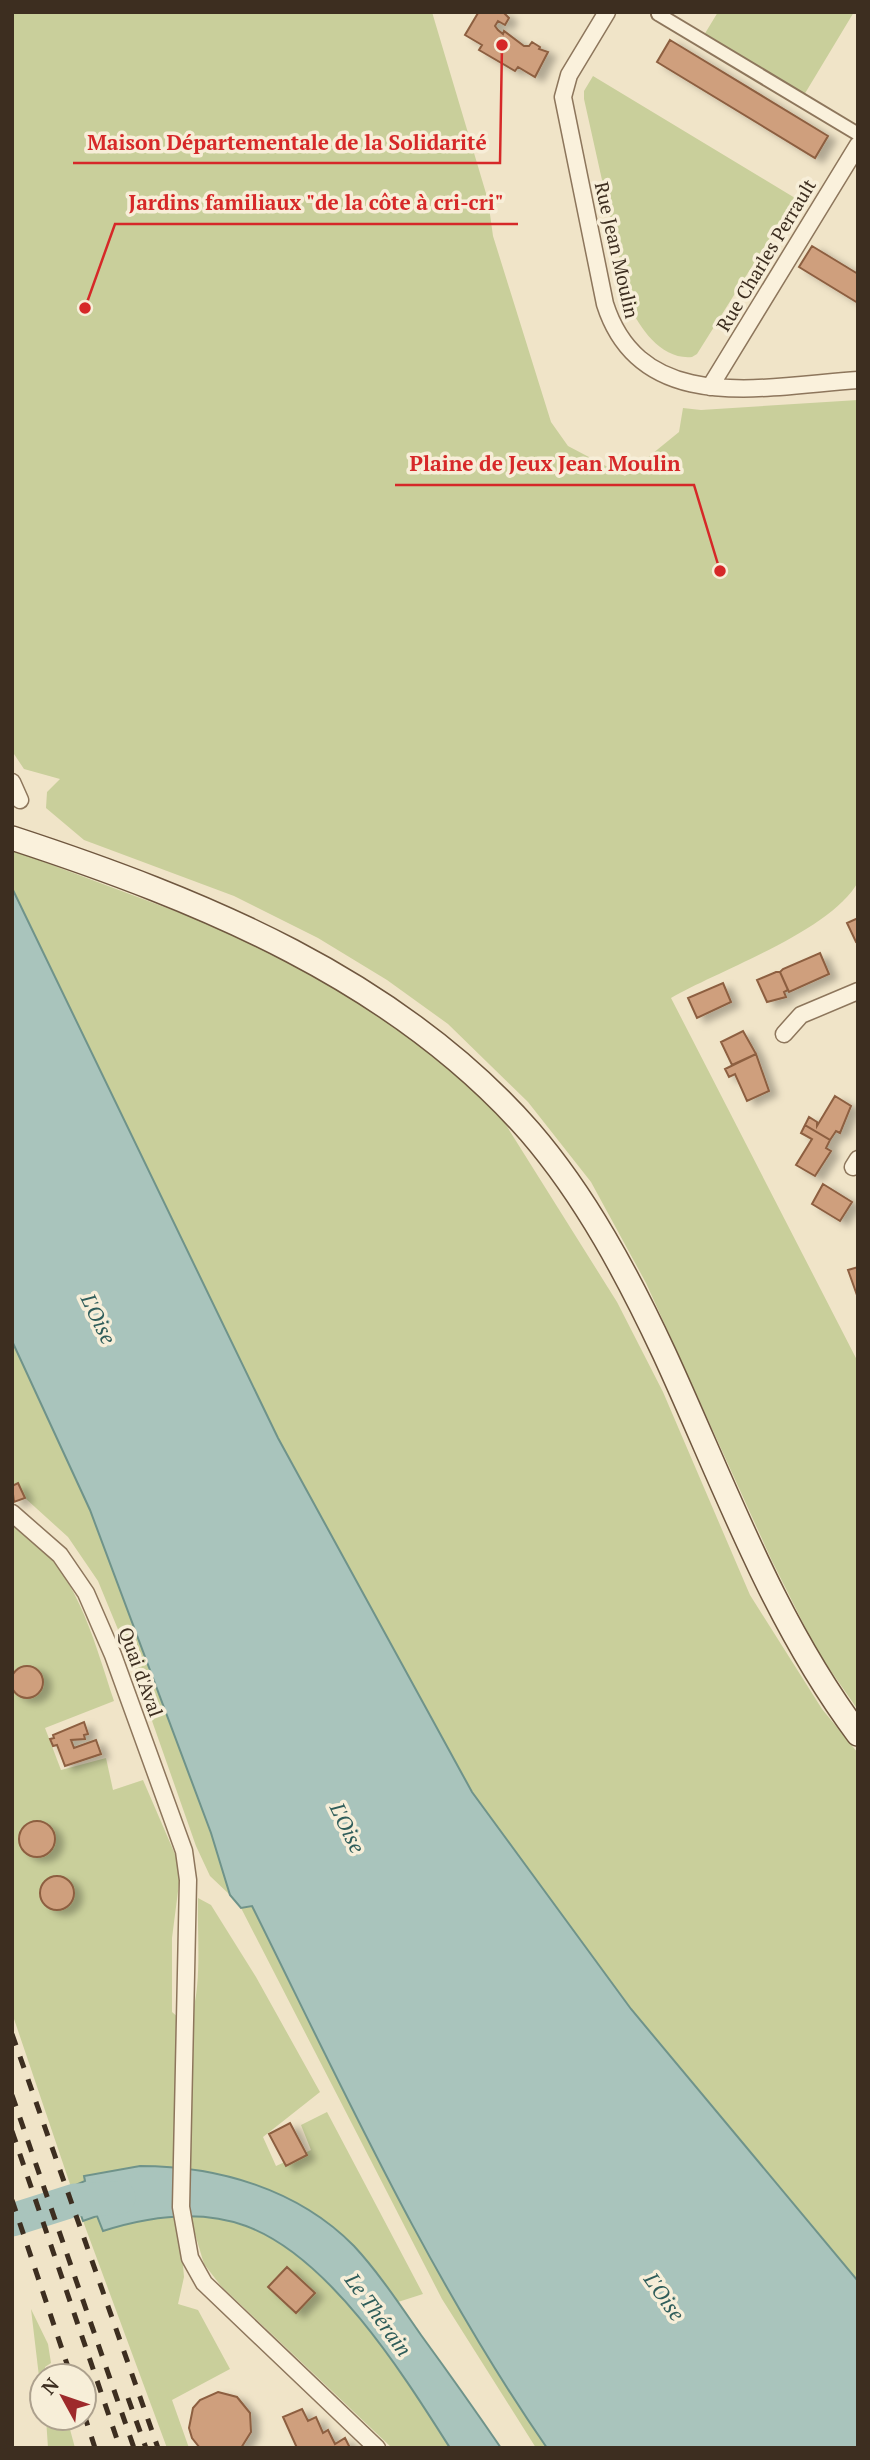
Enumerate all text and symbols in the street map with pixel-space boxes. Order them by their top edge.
callout: Maison Départementale de la Solidarité [73,121,500,163]
text: Maison Départementale de la Solidarité [87,128,487,156]
street label: Rue Charles Perrault [710,174,821,336]
street label: Rue Jean Moulin [590,179,645,321]
callout: Jardins familiaux "de la côte à cri-cri" [115,182,518,224]
text: Jardins familiaux "de la côte à cri-cri" [128,188,504,216]
callout: Plaine de Jeux Jean Moulin [395,443,694,485]
text: Plaine de Jeux Jean Moulin [410,449,681,477]
water label: L'Oise [74,1288,123,1349]
street label: Quai d'Aval [114,1623,169,1720]
water label: L'Oise [323,1797,372,1858]
water label: Le Thérain [339,2266,418,2362]
water label: L'Oise [638,2266,692,2326]
north arrow [28,2362,98,2432]
text: N [35,2372,64,2399]

